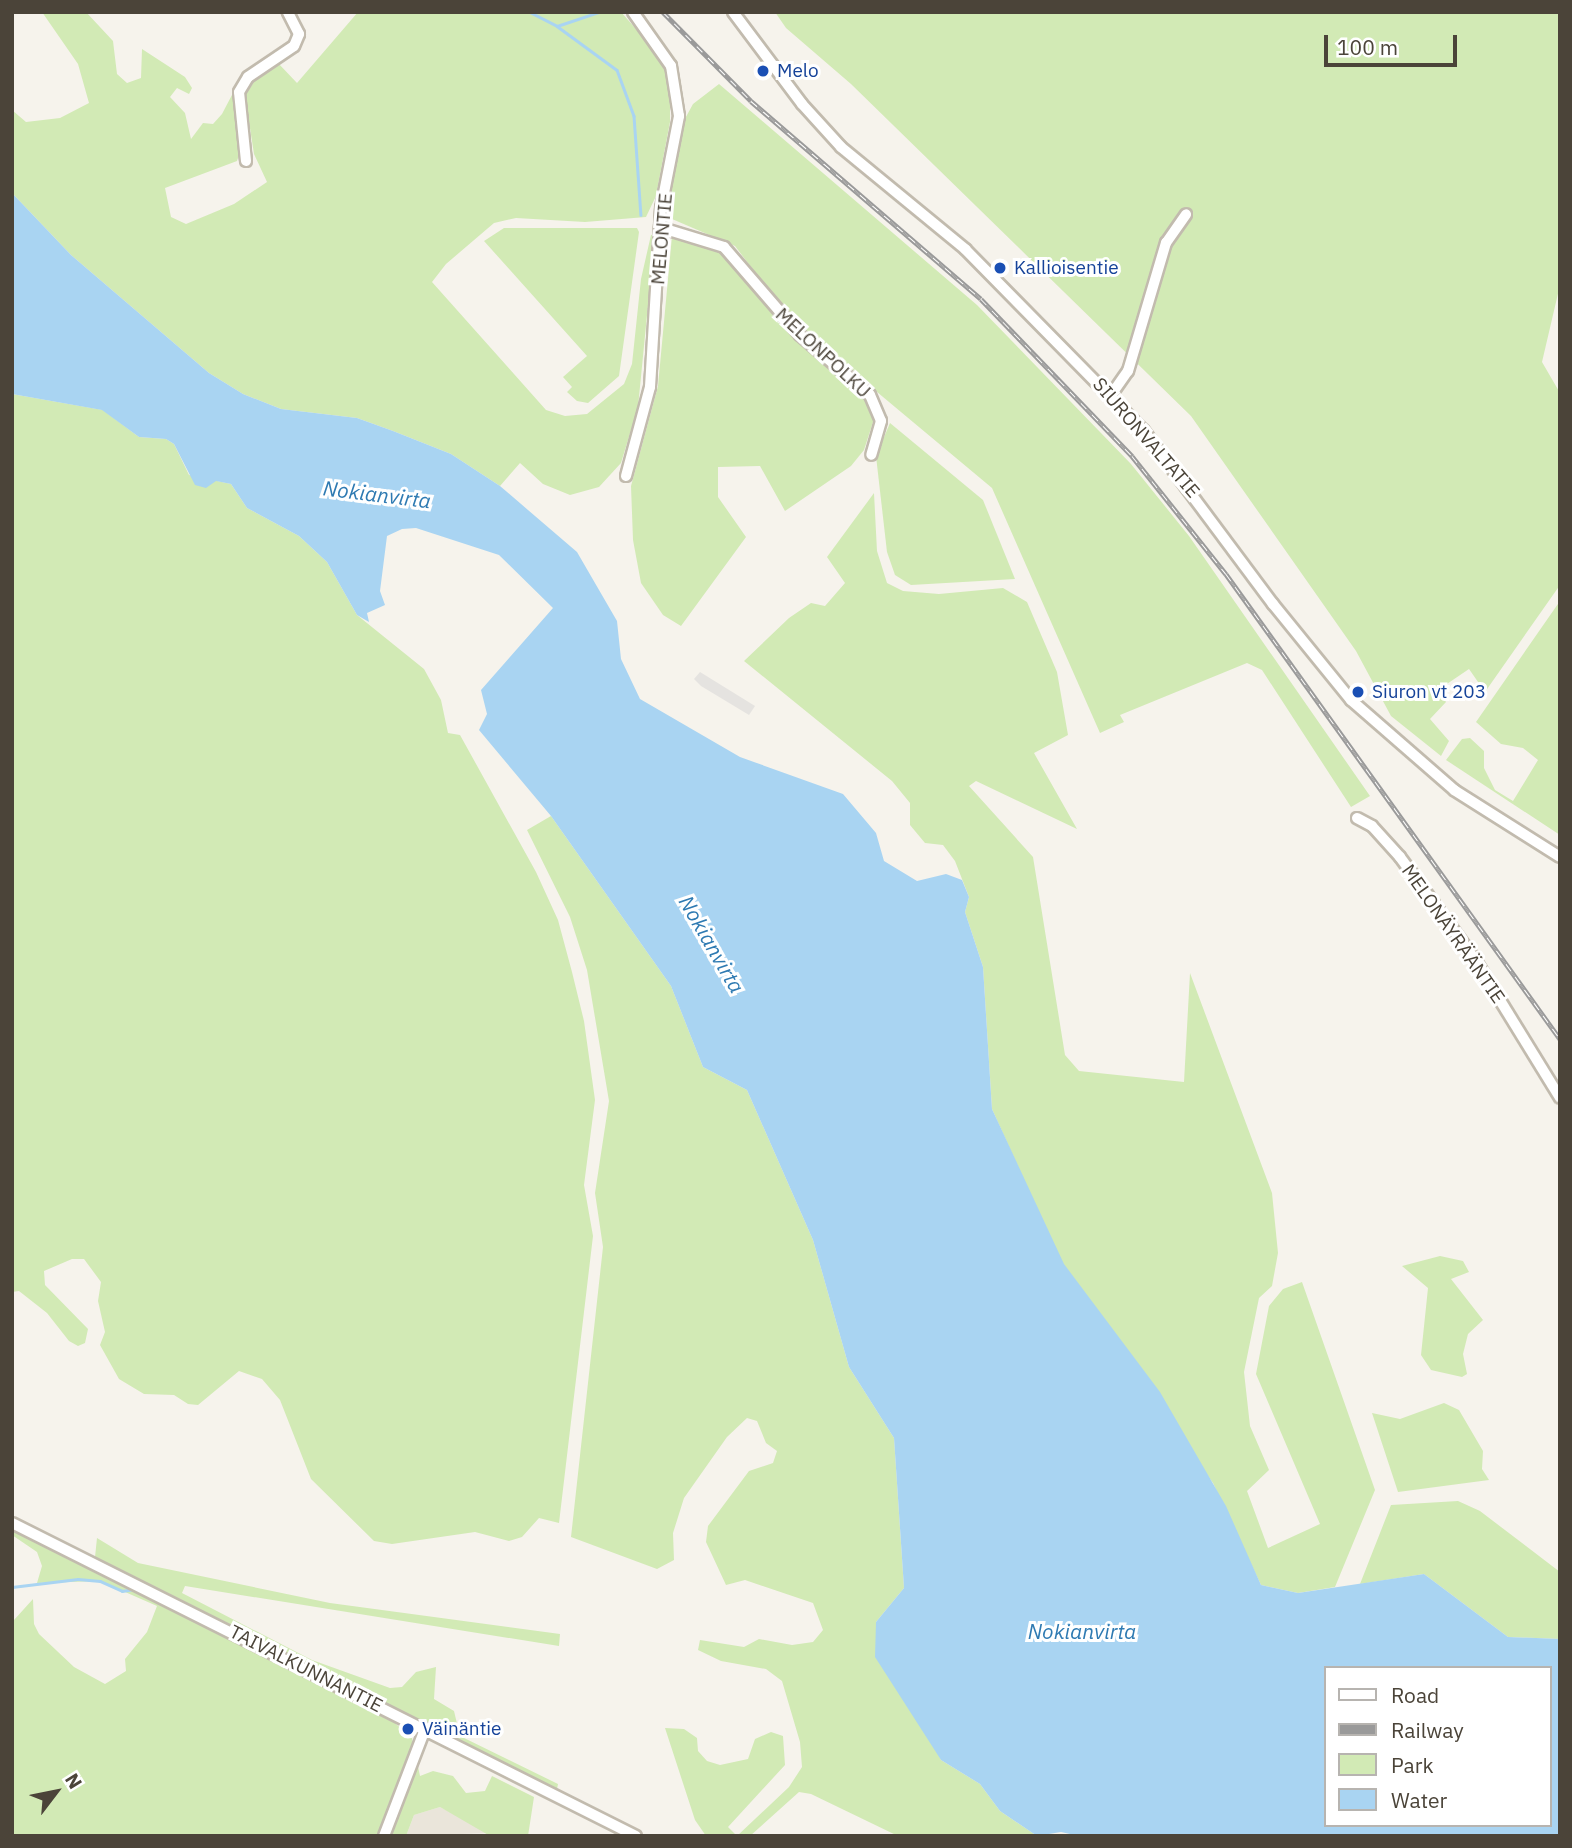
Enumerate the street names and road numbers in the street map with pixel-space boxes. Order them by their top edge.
street label: MELONTIE [647,192,677,286]
street label: MELONPOLKU [771,303,875,403]
street label: SIURONVALTATIE [1088,373,1204,503]
street label: MELONÄYRÄÄNTIE [1397,860,1509,1008]
street label: TAIVALKUNNANTIE [226,1621,386,1717]

